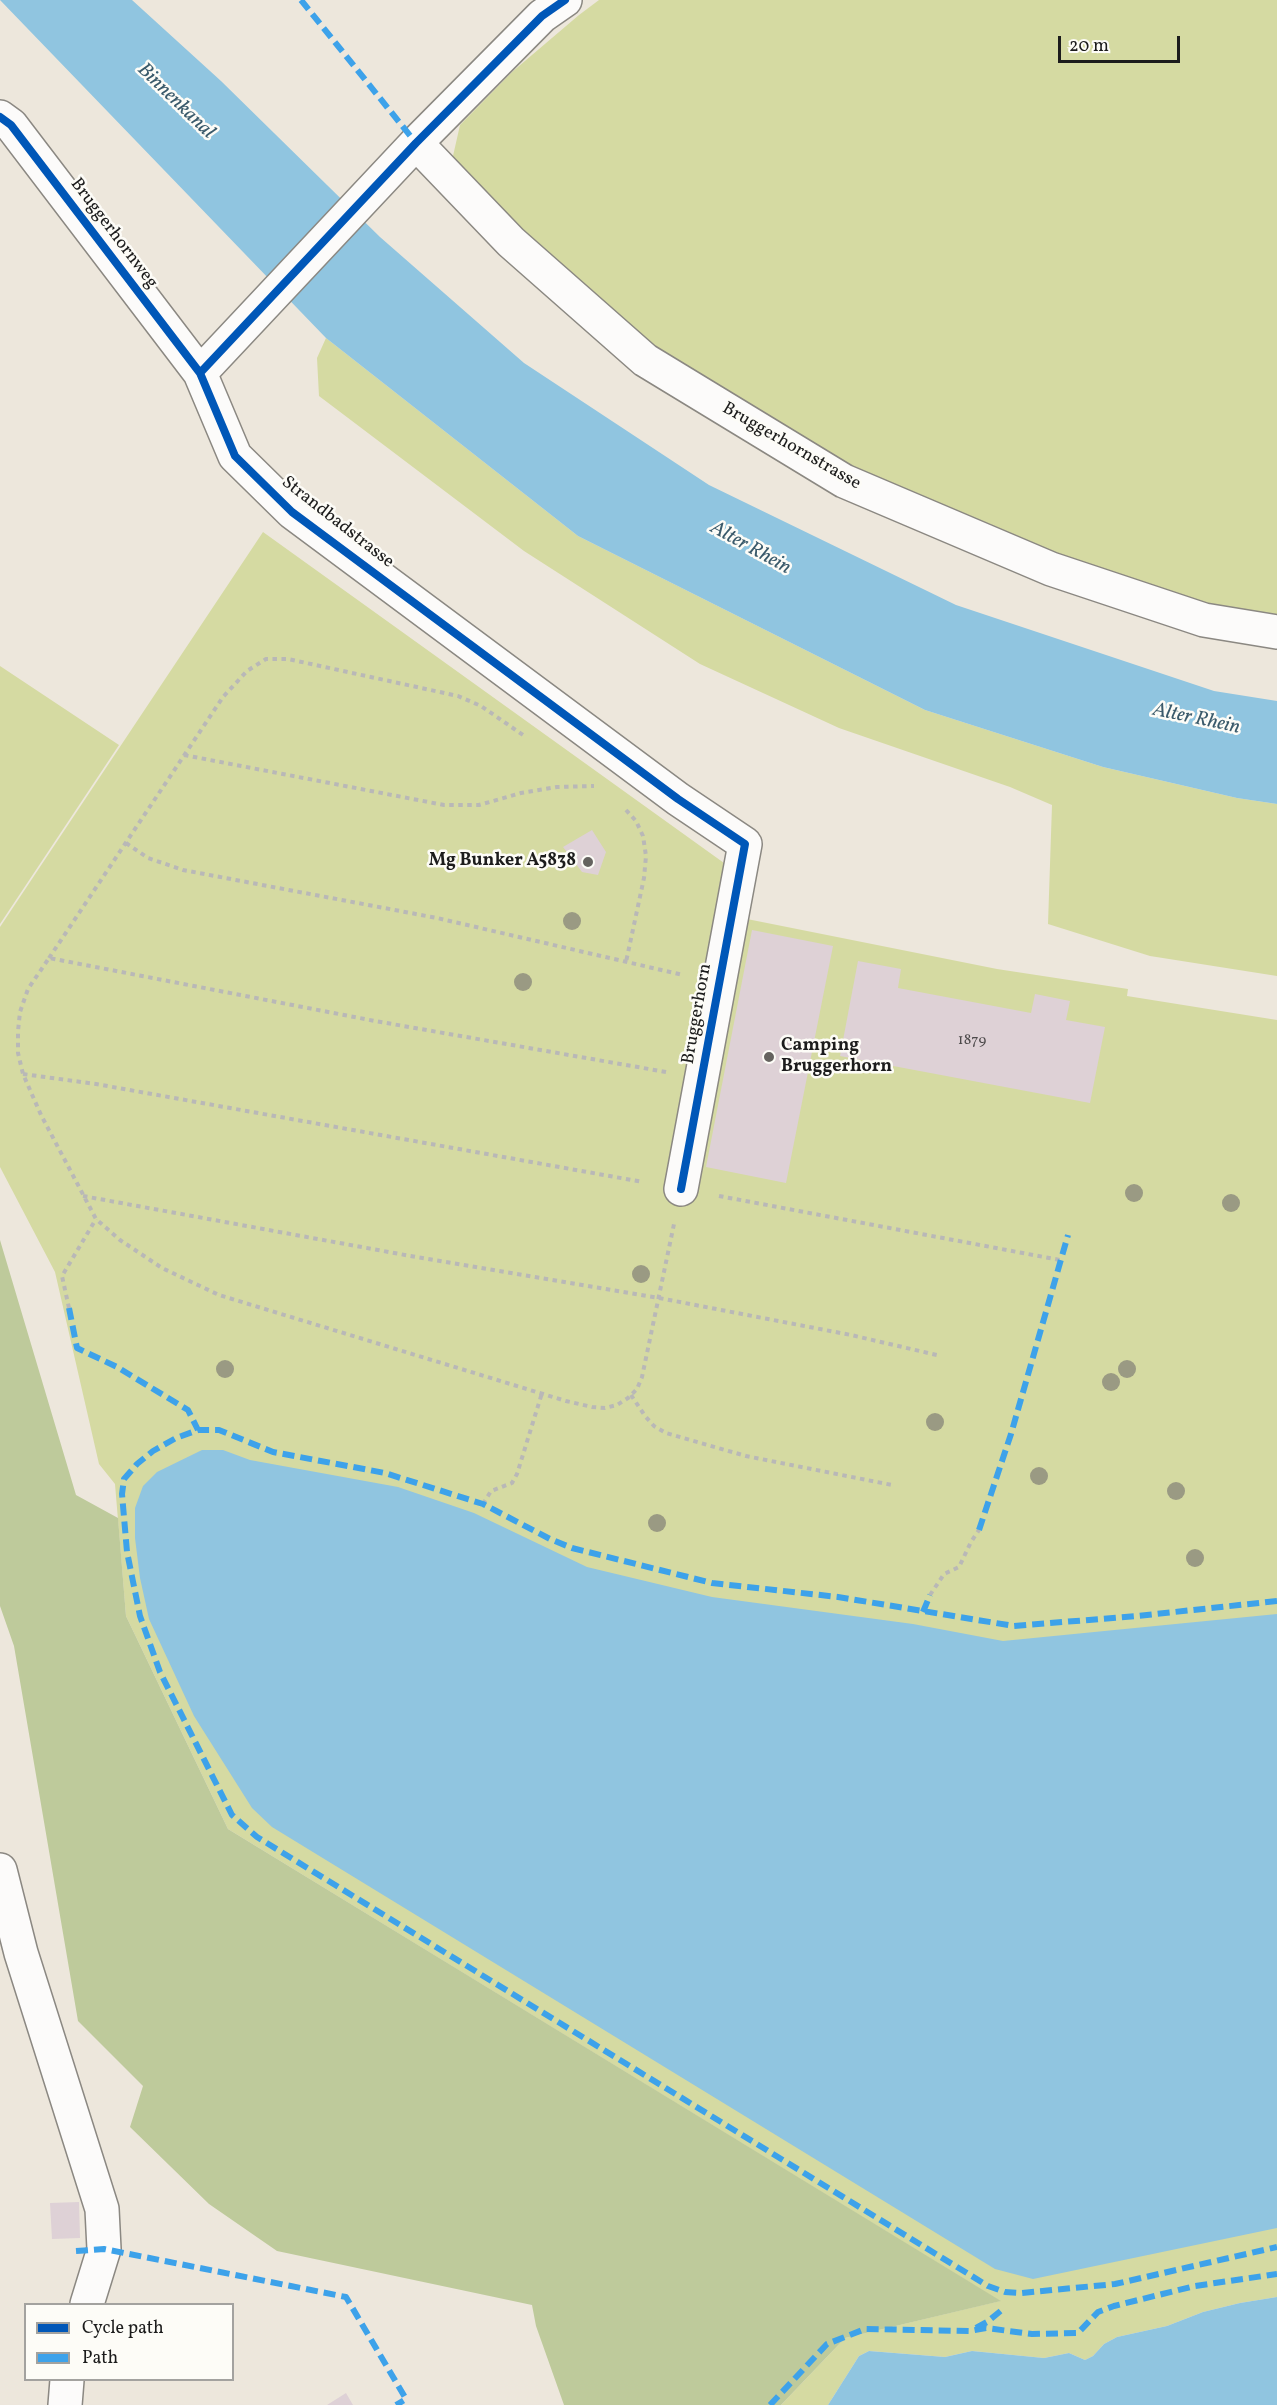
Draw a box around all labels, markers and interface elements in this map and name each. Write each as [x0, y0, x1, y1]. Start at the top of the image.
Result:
scale bar [1061, 24, 1182, 62]
text: 20 m [1069, 34, 1109, 59]
water label: Binnenkanal [131, 59, 219, 145]
street label: Bruggerhornweg [64, 174, 162, 294]
street label: Bruggerhornstrasse [718, 399, 864, 495]
street label: Strandbadstrasse [276, 472, 398, 574]
water label: Alter Rhein [705, 517, 795, 581]
water label: Alter Rhein [1150, 699, 1242, 741]
place label: Mg Bunker A5838 [429, 851, 576, 873]
marker: Mg Bunker A5838 [581, 855, 595, 869]
street label: Bruggerhorn [679, 962, 717, 1066]
house number: 1879 [958, 1032, 986, 1050]
place label: Camping Bruggerhorn [781, 1036, 892, 1078]
marker: Camping Bruggerhorn [762, 1050, 776, 1064]
legend [24, 2303, 234, 2381]
text: Cycle path [82, 2316, 164, 2341]
text: Path [82, 2346, 118, 2371]

